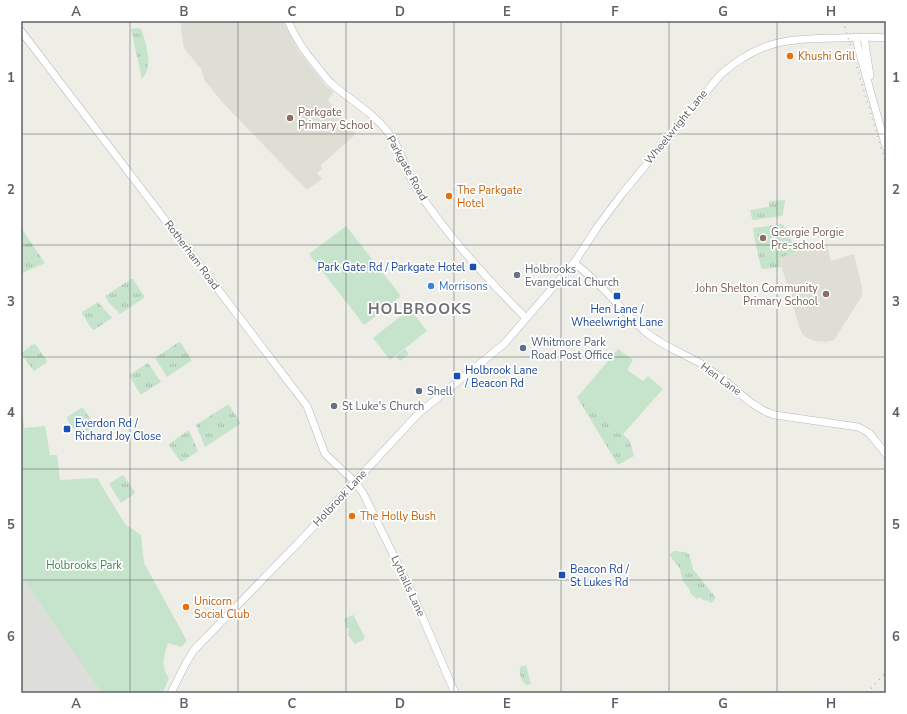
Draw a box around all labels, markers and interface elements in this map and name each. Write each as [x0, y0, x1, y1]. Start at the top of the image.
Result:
text: A [71, 3, 81, 21]
text: B [180, 3, 189, 21]
text: C [288, 3, 297, 21]
text: D [395, 3, 405, 21]
text: E [503, 3, 511, 21]
text: F [611, 3, 619, 21]
text: G [718, 3, 728, 21]
text: H [826, 3, 836, 21]
place label: Khushi Grill [798, 49, 856, 64]
marker: Khushi Grill [785, 51, 795, 61]
text: 1 [7, 69, 15, 87]
text: 1 [892, 69, 900, 87]
street label: Wheelwright Lane [641, 86, 711, 168]
place label: Parkgate Primary School [298, 105, 374, 133]
marker: Parkgate Primary School [285, 113, 295, 123]
street label: Parkgate Road [383, 133, 431, 203]
text: 2 [7, 181, 15, 199]
text: 2 [892, 181, 900, 199]
place label: The Parkgate Hotel [457, 183, 522, 211]
marker: The Parkgate Hotel [444, 191, 454, 201]
street label: Rotherham Road [161, 217, 223, 293]
place label: Georgie Porgie Pre-school [771, 225, 844, 253]
marker: Georgie Porgie Pre-school [758, 233, 768, 243]
place label: Park Gate Rd / Parkgate Hotel [318, 260, 466, 275]
marker: Park Gate Rd / Parkgate Hotel [468, 262, 478, 272]
place label: Holbrooks Evangelical Church [525, 262, 619, 290]
marker: Holbrooks Evangelical Church [512, 270, 522, 280]
place label: Morrisons [439, 279, 488, 294]
marker: Morrisons [426, 281, 436, 291]
place label: John Shelton Community Primary School [694, 281, 819, 309]
marker: John Shelton Community Primary School [821, 289, 831, 299]
marker: Hen Lane / Wheelwright Lane [612, 291, 622, 301]
text: 3 [7, 293, 15, 311]
text: 3 [892, 293, 900, 311]
district label: HOLBROOKS [368, 299, 472, 319]
place label: Hen Lane / Wheelwright Lane [571, 302, 663, 330]
place label: Whitmore Park Road Post Office [531, 335, 613, 363]
marker: Whitmore Park Road Post Office [518, 343, 528, 353]
street label: Hen Lane [697, 359, 745, 399]
place label: Holbrook Lane / Beacon Rd [464, 363, 538, 391]
marker: Holbrook Lane / Beacon Rd [452, 371, 462, 381]
place label: Shell [427, 384, 453, 399]
marker: Shell [414, 386, 424, 396]
place label: St Luke's Church [342, 399, 424, 414]
marker: St Luke's Church [329, 401, 339, 411]
text: 4 [7, 404, 15, 422]
text: 4 [892, 404, 900, 422]
place label: Everdon Rd / Richard Joy Close [75, 416, 161, 444]
marker: Everdon Rd / Richard Joy Close [62, 424, 72, 434]
street label: Holbrook Lane [310, 466, 370, 530]
place label: The Holly Bush [360, 509, 436, 524]
marker: The Holly Bush [347, 511, 357, 521]
text: 5 [7, 516, 15, 534]
text: 5 [892, 516, 900, 534]
street label: Lythalls Lane [387, 553, 429, 619]
park label: Holbrooks Park [46, 558, 122, 573]
place label: Beacon Rd / St Lukes Rd [570, 562, 630, 590]
marker: Beacon Rd / St Lukes Rd [557, 570, 567, 580]
place label: Unicorn Social Club [194, 594, 250, 622]
marker: Unicorn Social Club [181, 602, 191, 612]
text: 6 [7, 628, 15, 646]
text: 6 [892, 628, 900, 646]
text: A [71, 695, 81, 713]
text: B [180, 695, 189, 713]
text: C [288, 695, 297, 713]
text: D [395, 695, 405, 713]
text: E [503, 695, 511, 713]
text: F [611, 695, 619, 713]
text: G [718, 695, 728, 713]
text: H [826, 695, 836, 713]

